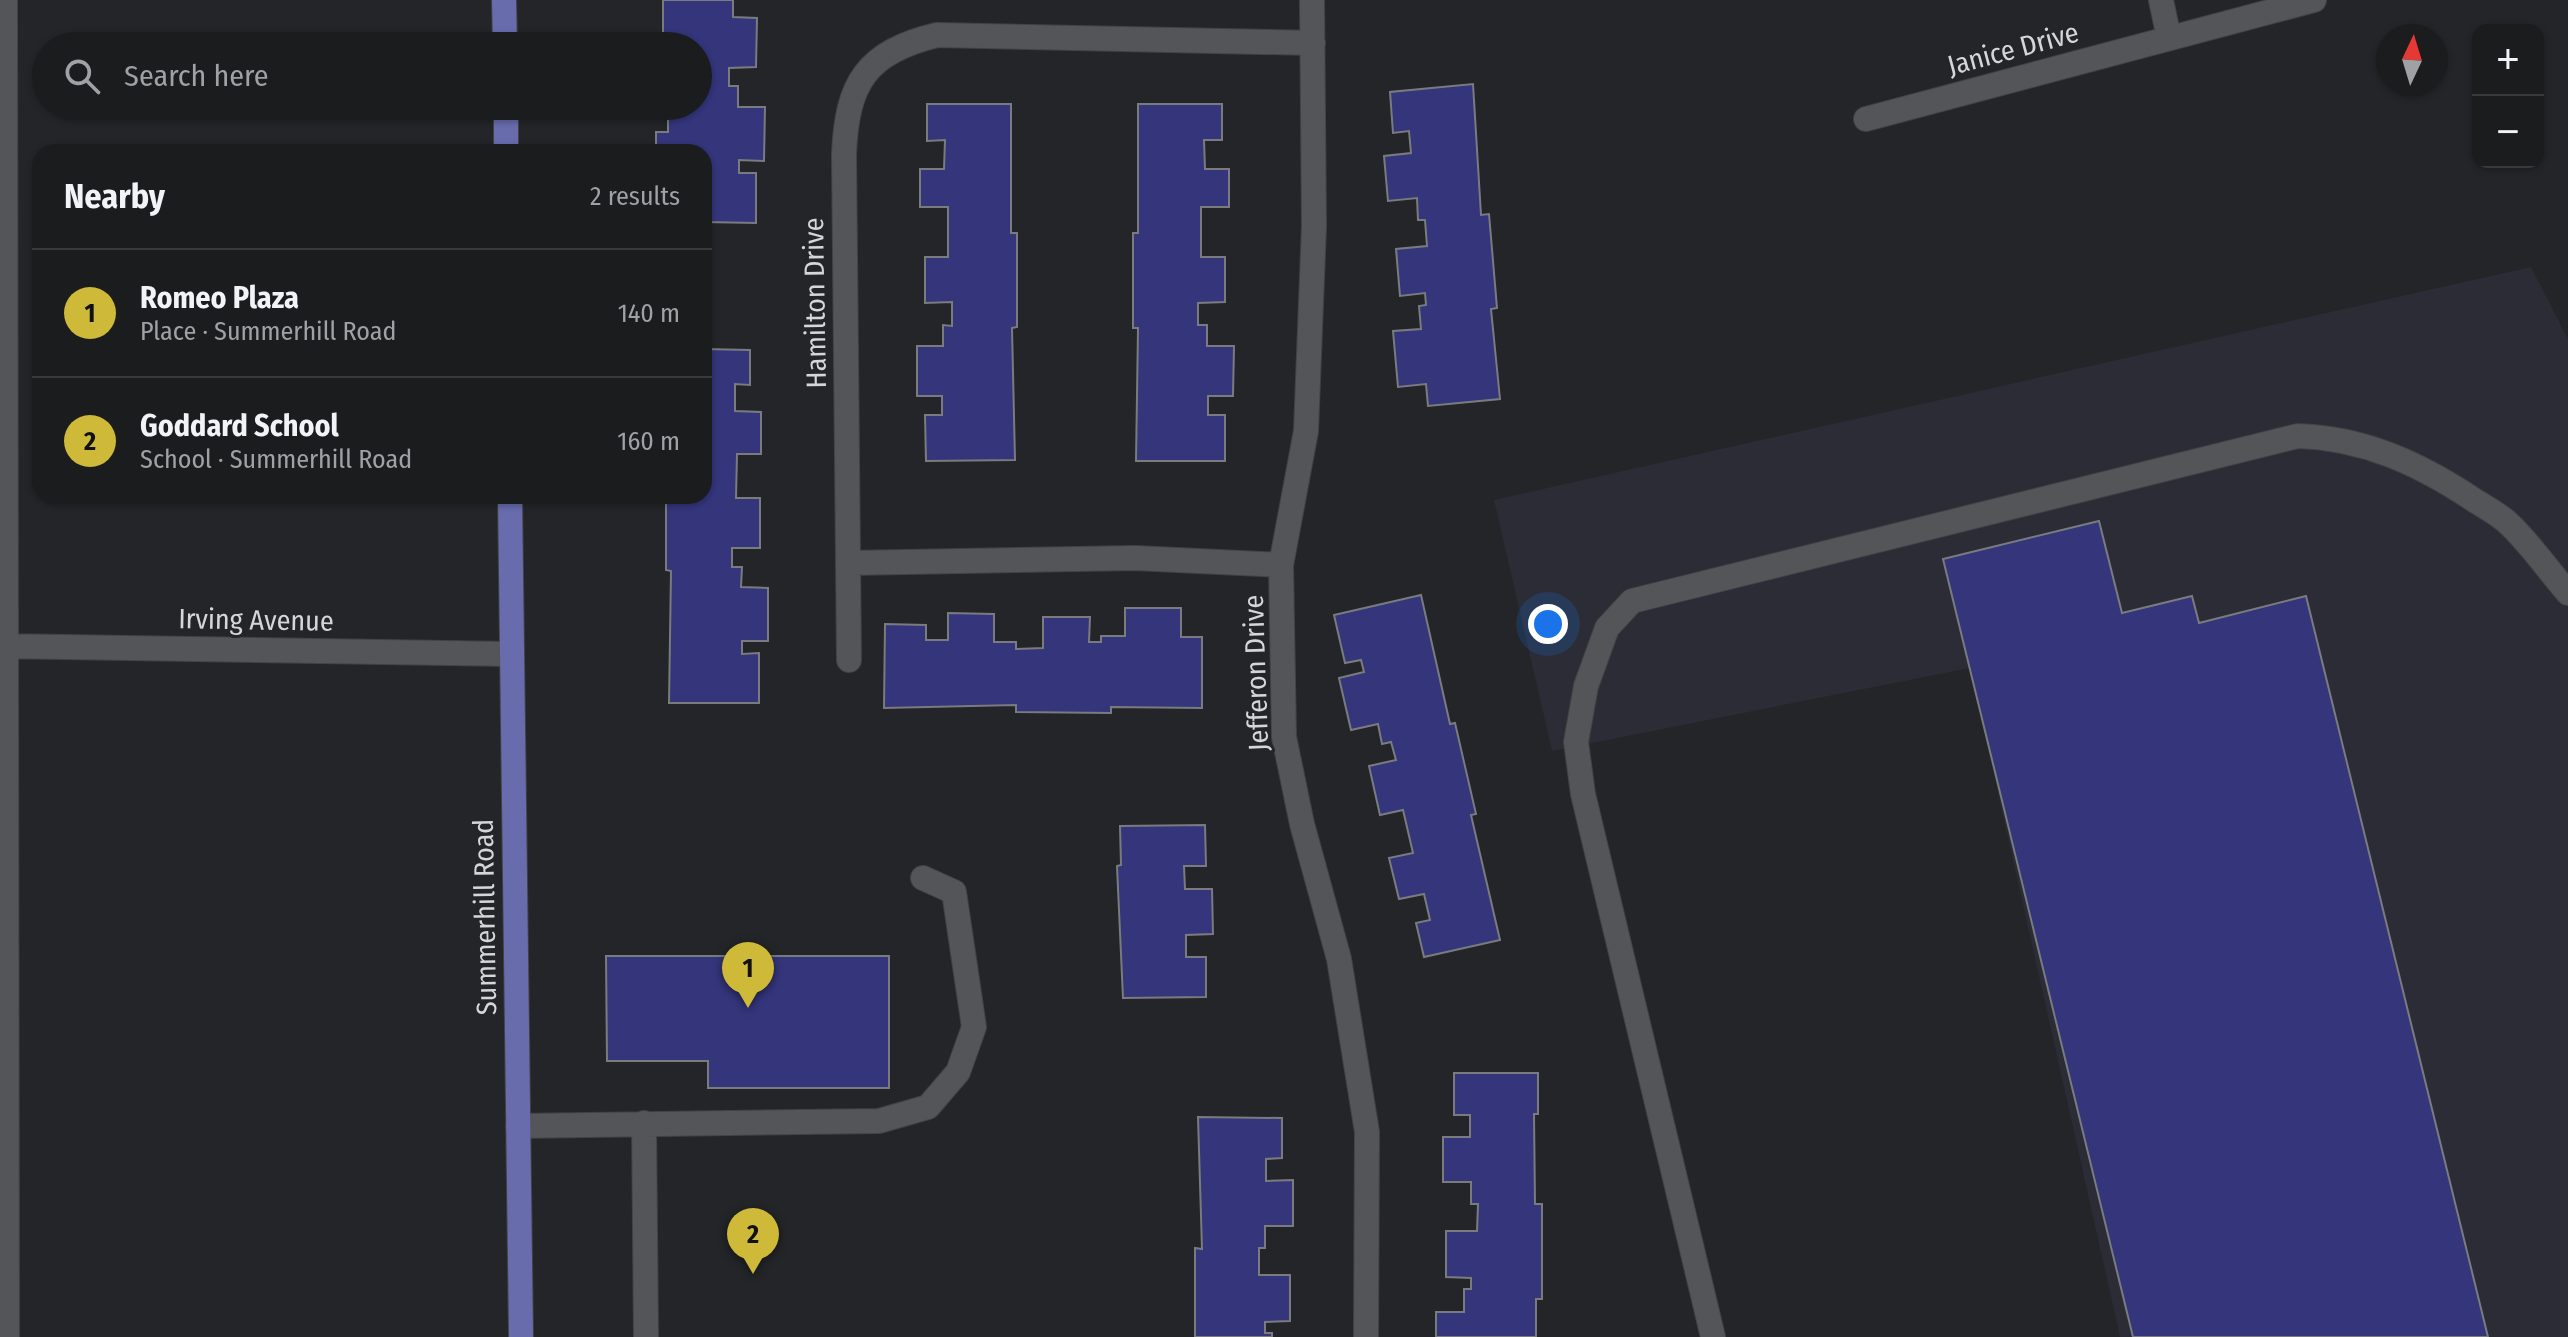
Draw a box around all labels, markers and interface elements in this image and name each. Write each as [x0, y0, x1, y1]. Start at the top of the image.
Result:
street label: Janice Drive [1944, 16, 2082, 82]
north arrow [2376, 24, 2448, 96]
map controls [2472, 24, 2544, 168]
button: + [2472, 24, 2544, 96]
search box [32, 32, 712, 120]
icon: search [60, 54, 104, 98]
text: Search here [124, 58, 269, 94]
button: − [2472, 96, 2544, 168]
text: Nearby [64, 176, 165, 217]
text: 2 results [590, 181, 680, 212]
street label: Hamilton Drive [797, 217, 833, 389]
text: Romeo Plaza [140, 280, 299, 316]
text: 1 [85, 298, 96, 329]
text: 140 m [618, 298, 680, 329]
text: Place · Summerhill Road [140, 316, 396, 347]
text: Goddard School [140, 408, 339, 444]
text: 2 [84, 426, 96, 457]
text: 160 m [617, 426, 680, 457]
text: School · Summerhill Road [140, 444, 412, 475]
street label: Jefferon Drive [1237, 594, 1275, 752]
street label: Irving Avenue [178, 602, 334, 638]
your location [1528, 604, 1568, 644]
street label: Summerhill Road [467, 819, 503, 1015]
pin: 1 [722, 942, 774, 1008]
pin: 2 [727, 1208, 779, 1274]

